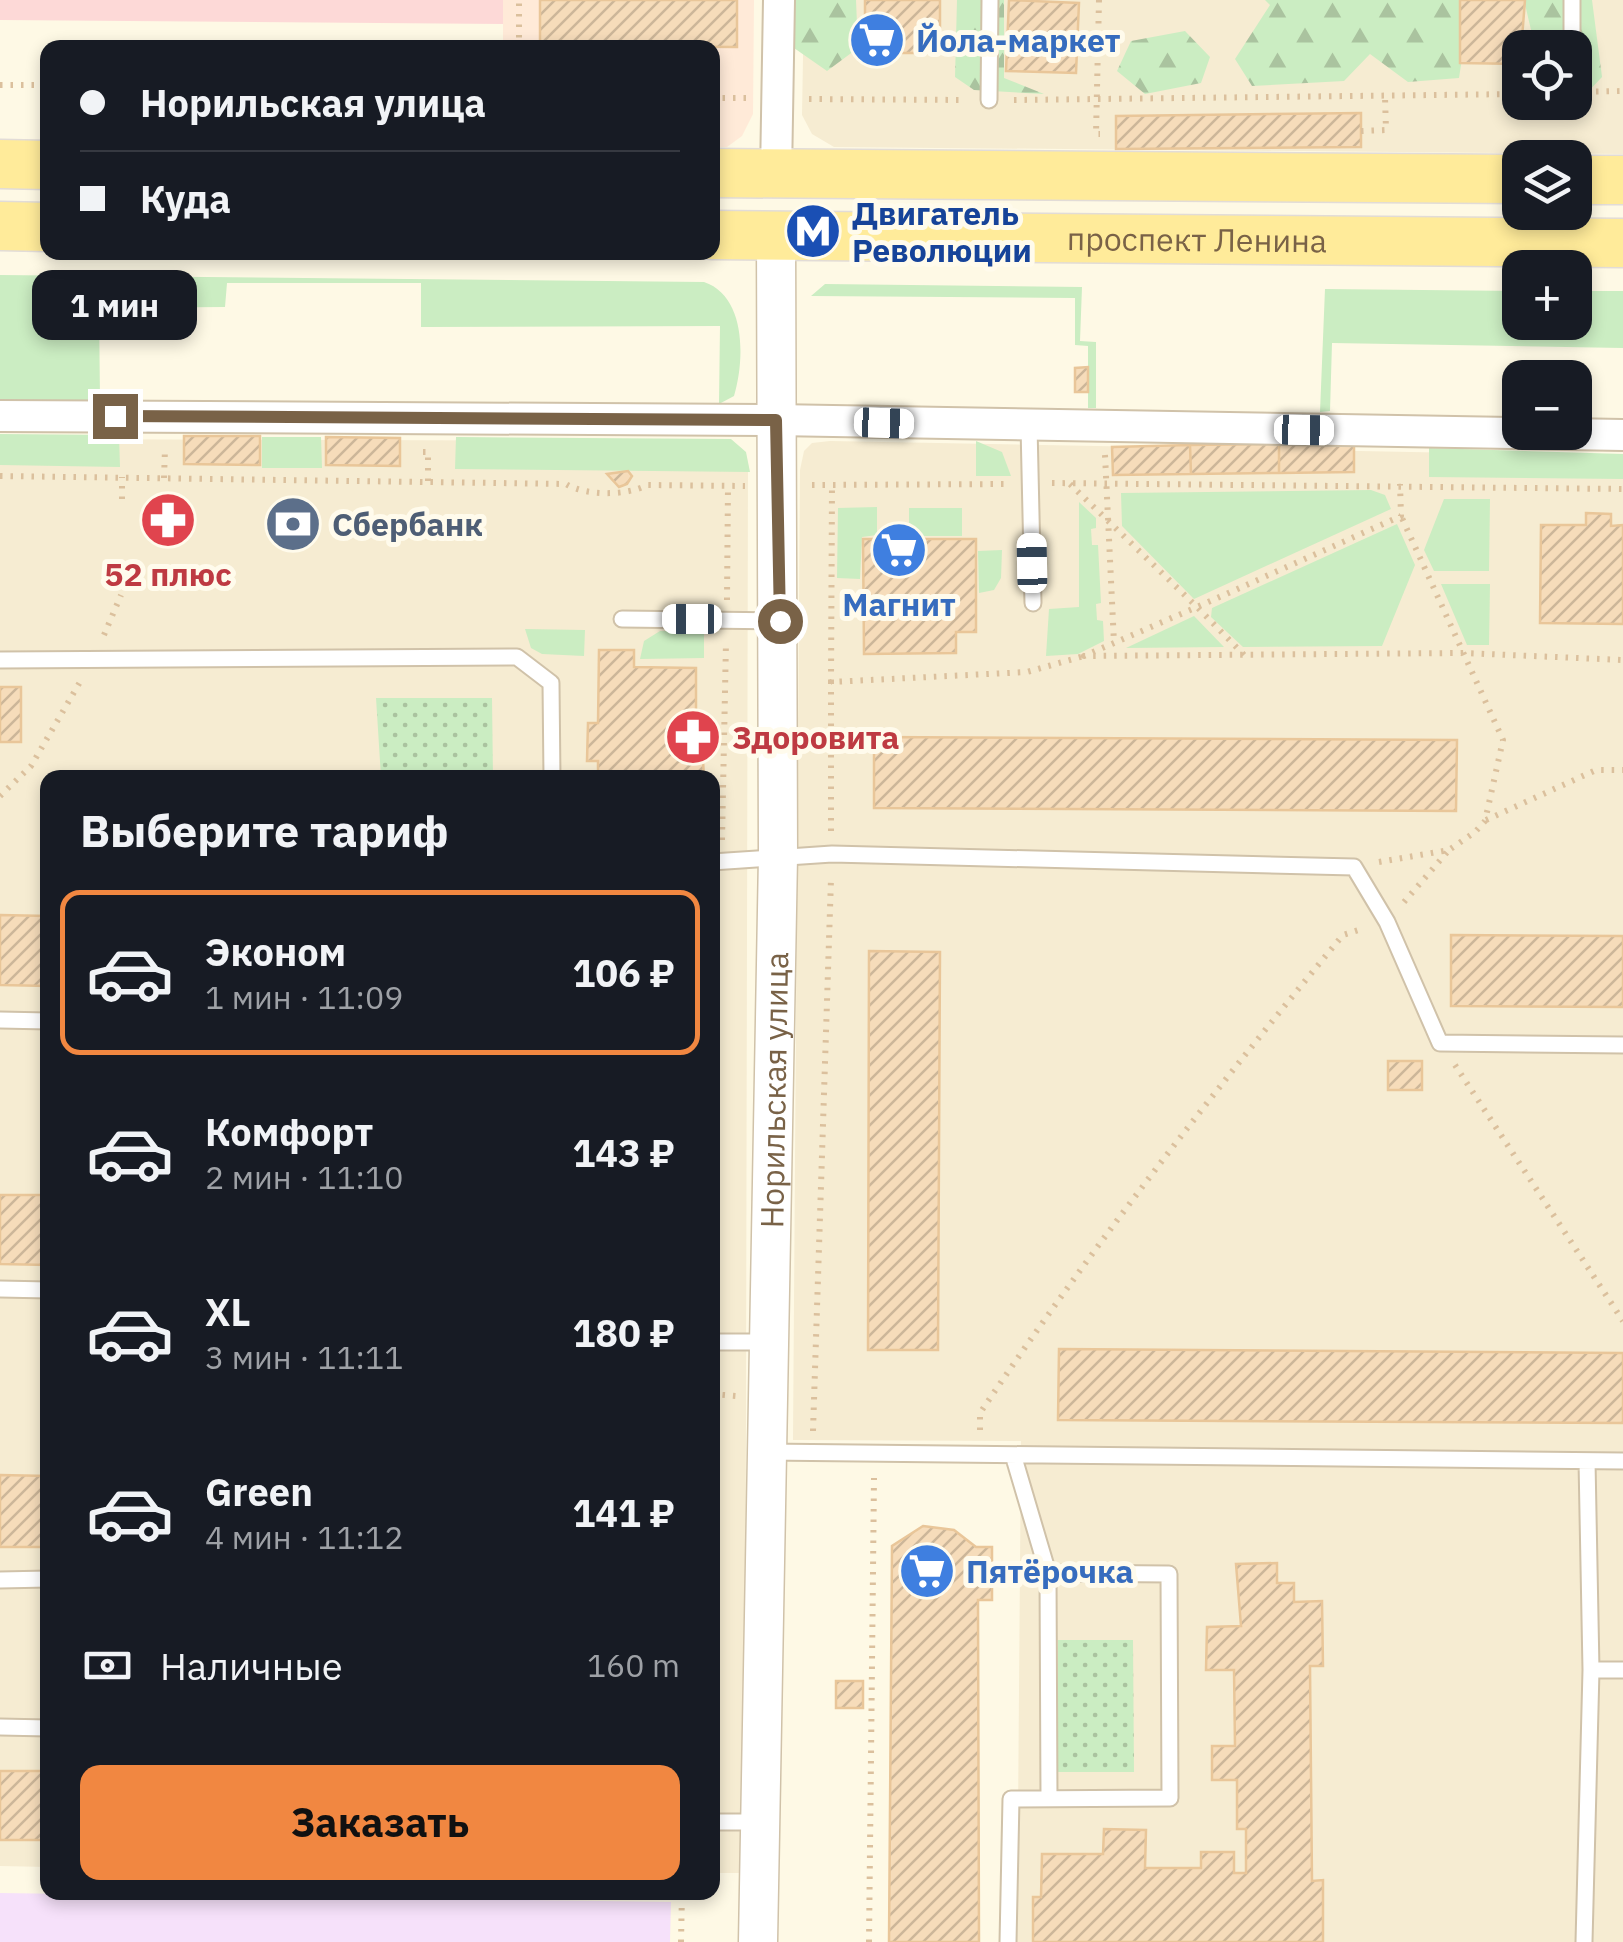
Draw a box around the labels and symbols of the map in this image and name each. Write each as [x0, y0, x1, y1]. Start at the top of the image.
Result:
supermarket icon: Йола-маркет [847, 10, 907, 70]
place label: Йола-маркет [916, 19, 1121, 61]
place label: Двигатель Революции [852, 192, 1032, 271]
metro station icon: Двигатель Революции [783, 201, 843, 261]
street label: проспект Ленина [1067, 217, 1327, 261]
callout: 1 мин [32, 271, 198, 341]
route end [93, 394, 138, 439]
car [853, 407, 915, 439]
car [1274, 414, 1334, 446]
pharmacy icon: 52 плюс [138, 490, 198, 550]
bank icon: Сбербанк [263, 494, 323, 554]
place label: Сбербанк [332, 503, 483, 545]
supermarket icon: Магнит [869, 520, 929, 580]
car [1016, 533, 1048, 593]
place label: 52 плюс [104, 553, 232, 595]
place label: Магнит [842, 583, 956, 625]
route start [758, 599, 803, 644]
car [662, 604, 722, 634]
pharmacy icon: Здоровита [663, 707, 723, 767]
place label: Здоровита [732, 716, 900, 758]
street label: Норильская улица [750, 952, 797, 1229]
supermarket icon: Пятёрочка [897, 1541, 957, 1601]
place label: Пятёрочка [966, 1550, 1134, 1592]

